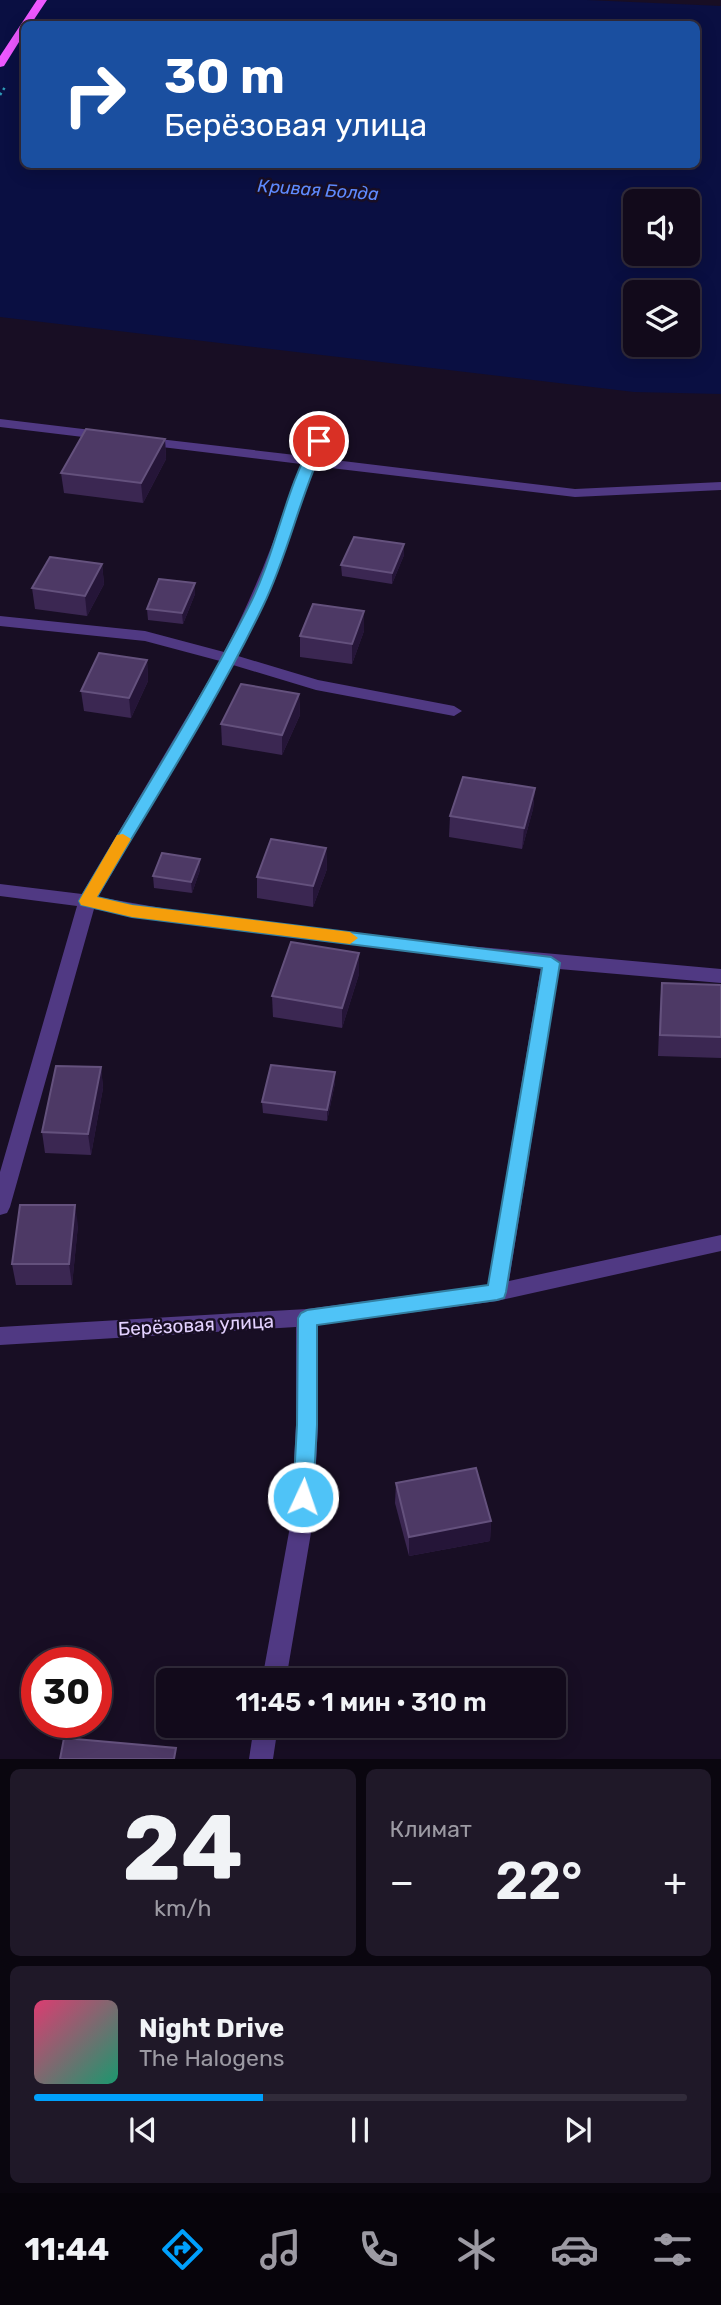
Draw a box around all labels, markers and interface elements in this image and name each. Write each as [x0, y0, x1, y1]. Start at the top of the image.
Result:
text: 30 m [164, 47, 285, 105]
icon: right [49, 49, 140, 140]
text: Берёзовая улица [164, 106, 427, 144]
water label: Кривая Болда [257, 175, 380, 205]
map controls [623, 189, 700, 357]
button: sound [623, 189, 700, 266]
button: layers [623, 280, 700, 357]
pin [289, 411, 349, 471]
icon: arrive [300, 422, 338, 460]
street label: Берёзовая улица [117, 1309, 275, 1341]
position arrow [266, 1460, 340, 1534]
speed limit sign: 30 [21, 1647, 112, 1738]
text: 11:45 · 1 мин · 310 m [235, 1687, 487, 1718]
text: 24 [122, 1794, 243, 1902]
text: Климат [390, 1815, 472, 1843]
text: 22° [495, 1850, 582, 1912]
text: − [390, 1859, 414, 1905]
text: + [663, 1859, 687, 1905]
text: km/h [154, 1894, 211, 1922]
text: Night Drive [139, 2013, 284, 2044]
text: The Halogens [139, 2044, 285, 2072]
icon: previous [124, 2111, 162, 2149]
icon: pause [341, 2111, 379, 2149]
icon: next [559, 2111, 597, 2149]
icon: directions [158, 2225, 207, 2274]
icon: music [256, 2225, 305, 2274]
icon: phone [354, 2225, 403, 2274]
icon: climate [452, 2225, 501, 2274]
icon: car [550, 2225, 599, 2274]
icon: filters [648, 2225, 697, 2274]
text: 11:44 [24, 2230, 109, 2268]

